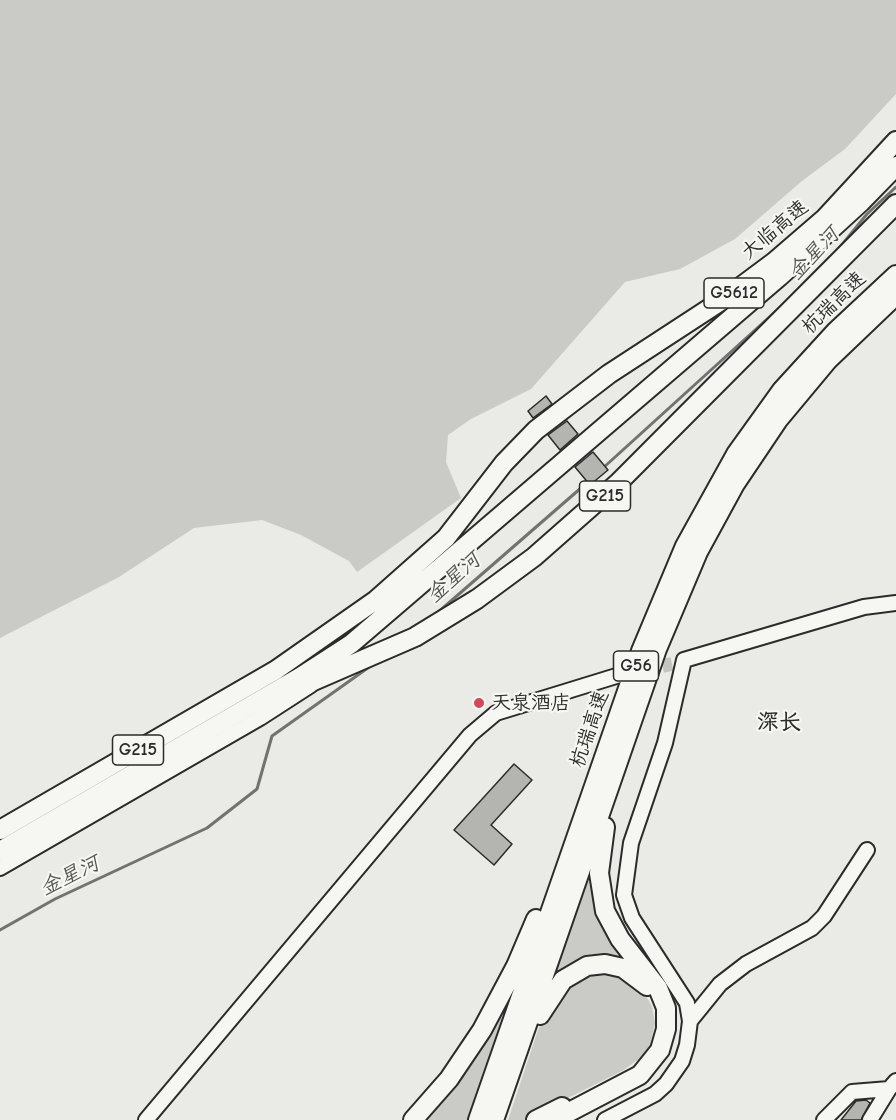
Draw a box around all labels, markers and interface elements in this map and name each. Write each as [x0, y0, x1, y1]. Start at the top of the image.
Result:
street label: 大临高速 [737, 195, 813, 265]
water label: 金星河 [783, 223, 845, 285]
street label: 杭瑞高速 [797, 267, 871, 339]
road number: G5612 [704, 278, 764, 308]
road number: G215 [580, 481, 630, 511]
water label: 金星河 [422, 548, 486, 608]
road number: G56 [614, 651, 658, 681]
street label: 杭瑞高速 [566, 687, 614, 771]
place label: 天泉酒店 [491, 691, 571, 715]
marker: 天泉酒店 [472, 696, 486, 710]
district label: 深长 [757, 710, 801, 736]
road number: G215 [112, 735, 164, 765]
water label: 金星河 [36, 851, 104, 901]

